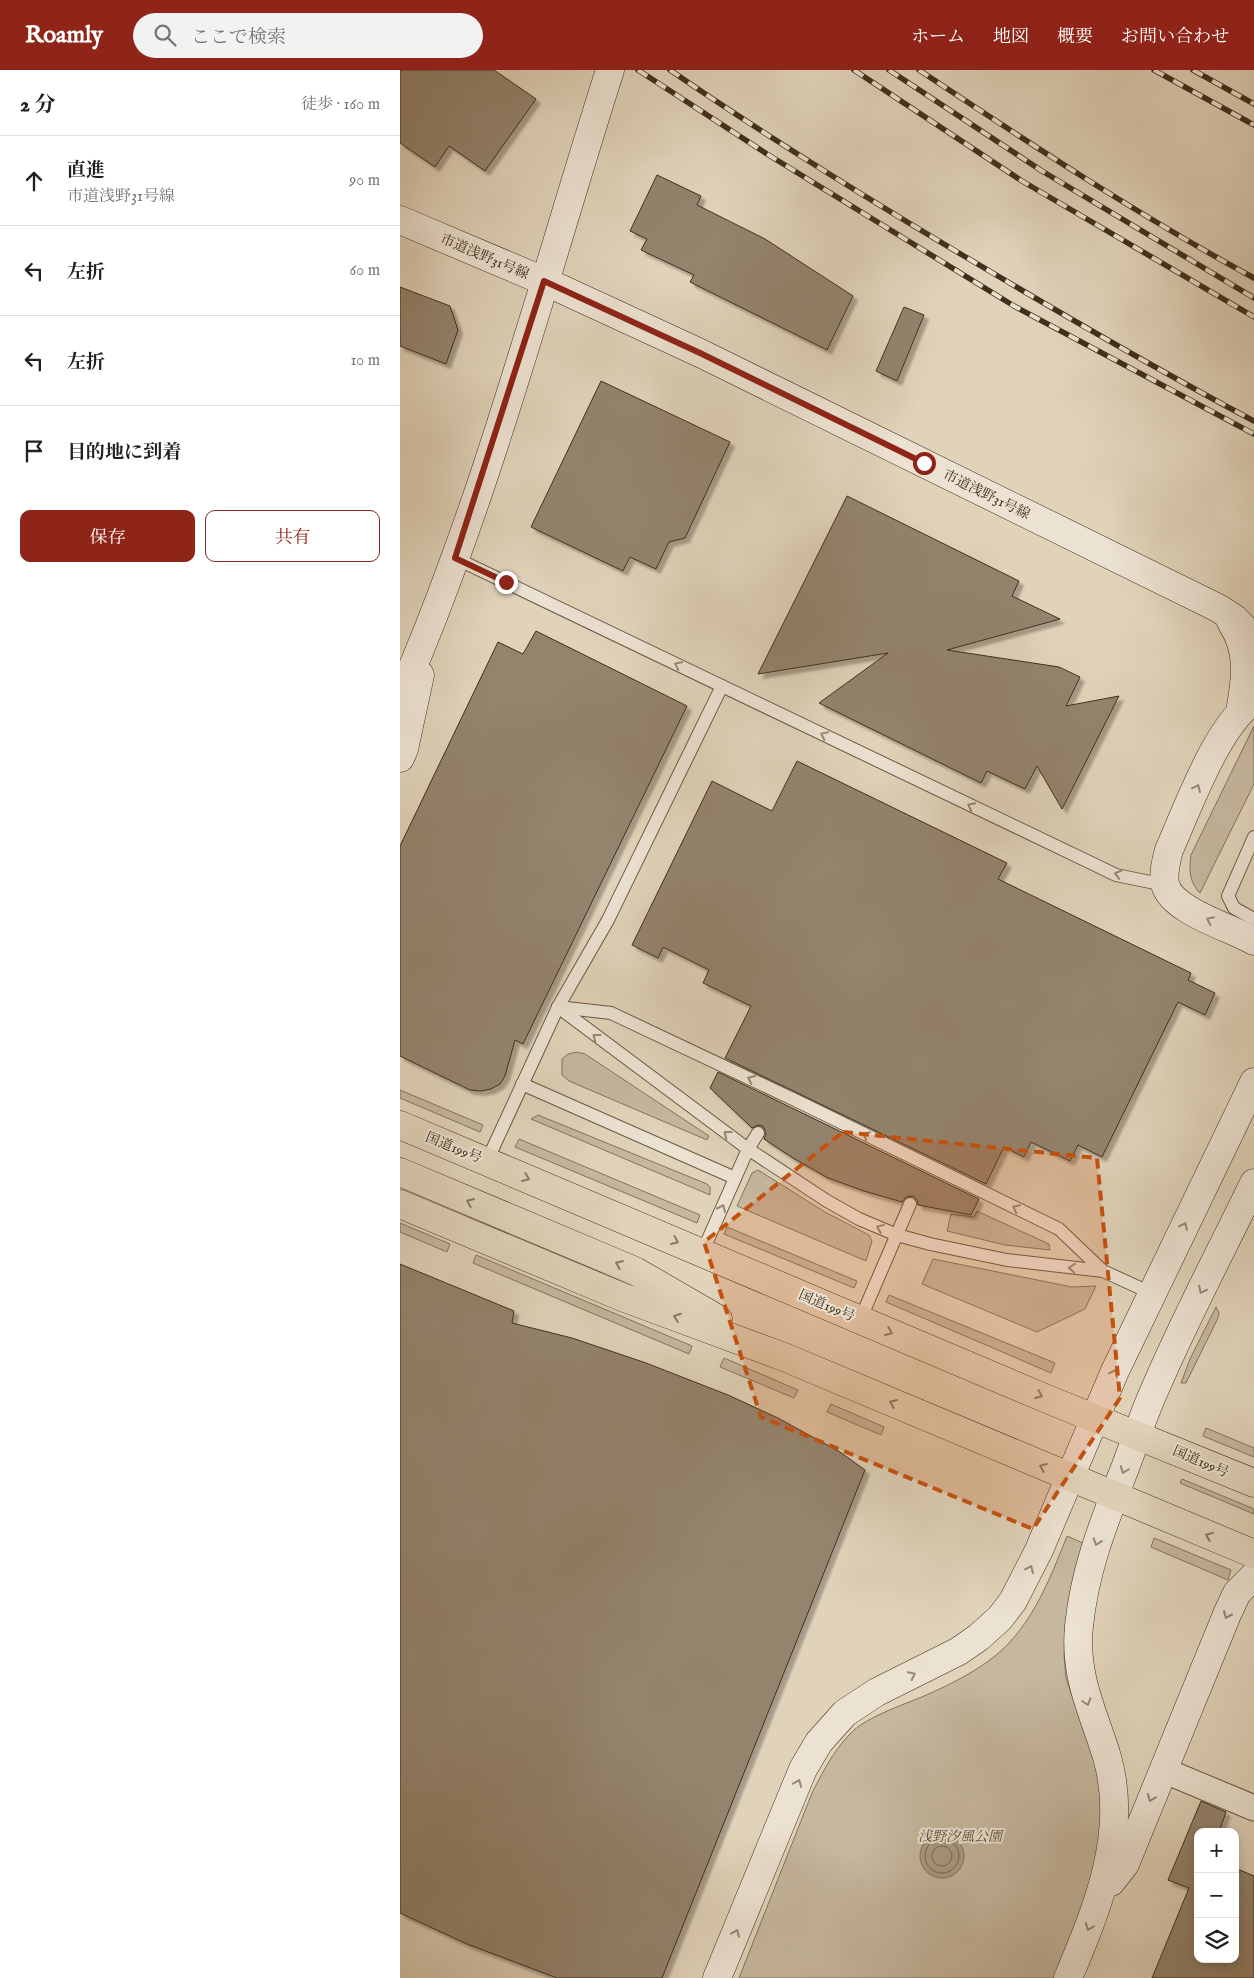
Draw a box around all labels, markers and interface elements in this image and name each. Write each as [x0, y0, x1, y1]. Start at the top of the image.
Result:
search box [133, 13, 483, 58]
text: Roamly [25, 20, 103, 51]
icon: search [151, 21, 179, 49]
text: ここで検索 [191, 26, 286, 50]
text: ホーム [911, 26, 965, 49]
text: 地図 [993, 26, 1029, 49]
text: 概要 [1057, 26, 1093, 49]
text: お問い合わせ [1121, 26, 1229, 49]
text: 2 分 [20, 92, 55, 119]
text: 徒歩 · 160 m [301, 95, 380, 115]
text: 直進 [67, 159, 105, 183]
icon: ahead [20, 167, 48, 195]
text: 90 m [349, 171, 380, 191]
text: 市道浅野31号線 [67, 187, 175, 207]
street label: 市道浅野31号線 [438, 230, 532, 284]
icon: left [20, 257, 48, 285]
text: 左折 [67, 261, 105, 285]
text: 60 m [350, 261, 380, 281]
icon: left [20, 347, 48, 375]
text: 左折 [67, 351, 105, 375]
text: 10 m [350, 351, 380, 371]
icon: arrive [20, 437, 48, 465]
text: 目的地に到着 [67, 441, 181, 465]
route start [913, 452, 936, 475]
street label: 市道浅野31号線 [940, 466, 1033, 524]
button: 保存 [20, 510, 195, 562]
button: 共有 [205, 510, 380, 562]
route end [495, 571, 518, 594]
one-way arrow [674, 661, 683, 671]
one-way arrow [820, 731, 829, 741]
one-way arrow [1191, 784, 1202, 793]
one-way arrow [967, 801, 976, 812]
one-way arrow [1114, 870, 1122, 880]
one-way arrow [1206, 916, 1215, 926]
one-way arrow [593, 1034, 602, 1042]
one-way arrow [747, 1075, 756, 1086]
street label: 国道199号 [423, 1128, 485, 1167]
one-way arrow [724, 1131, 733, 1139]
one-way arrow [862, 1131, 871, 1141]
one-way arrow [521, 1171, 530, 1182]
one-way arrow [466, 1197, 475, 1208]
one-way arrow [715, 1204, 726, 1213]
one-way arrow [1012, 1204, 1021, 1214]
one-way arrow [1178, 1222, 1188, 1231]
one-way arrow [876, 1223, 885, 1234]
one-way arrow [670, 1235, 679, 1246]
one-way arrow [616, 1260, 624, 1270]
one-way arrow [1068, 1263, 1076, 1274]
one-way arrow [1199, 1284, 1209, 1293]
street label: 国道199号 [796, 1286, 857, 1326]
one-way arrow [673, 1313, 682, 1323]
one-way arrow [885, 1326, 893, 1336]
one-way arrow [1108, 1369, 1118, 1378]
one-way arrow [1034, 1389, 1043, 1400]
one-way arrow [889, 1399, 898, 1410]
street label: 国道199号 [1170, 1442, 1231, 1482]
one-way arrow [1039, 1463, 1047, 1473]
one-way arrow [1120, 1466, 1130, 1474]
one-way arrow [1205, 1531, 1214, 1542]
one-way arrow [1093, 1537, 1103, 1546]
one-way arrow [1024, 1565, 1034, 1574]
one-way arrow [1222, 1610, 1233, 1619]
one-way arrow [907, 1671, 916, 1681]
one-way arrow [1081, 1697, 1091, 1705]
one-way arrow [792, 1779, 802, 1788]
one-way arrow [1147, 1793, 1158, 1802]
park label: 浅野汐風公園 [918, 1828, 1004, 1846]
map controls [1194, 1828, 1239, 1963]
button: + [1194, 1828, 1239, 1873]
button: − [1194, 1873, 1239, 1918]
button: layers [1194, 1918, 1239, 1963]
one-way arrow [1085, 1922, 1095, 1930]
one-way arrow [730, 1929, 741, 1938]

